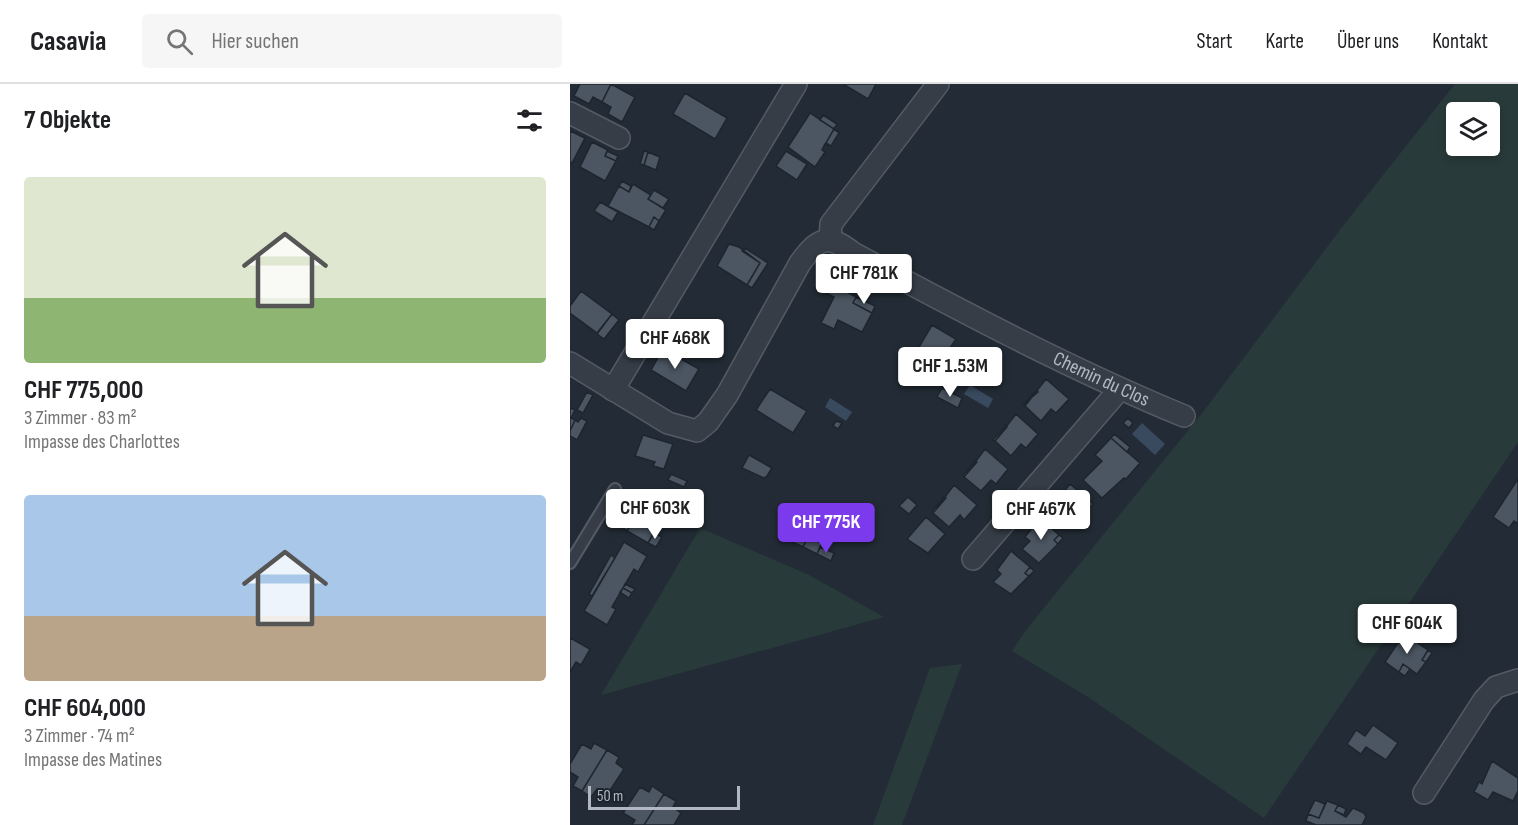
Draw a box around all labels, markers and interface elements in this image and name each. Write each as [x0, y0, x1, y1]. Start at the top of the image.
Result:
search box [142, 14, 562, 68]
text: Casavia [30, 25, 106, 58]
icon: search [163, 25, 196, 58]
text: Hier suchen [211, 28, 299, 55]
text: Start [1196, 29, 1233, 54]
text: Karte [1266, 29, 1304, 54]
text: Über uns [1337, 29, 1399, 54]
text: Kontakt [1432, 29, 1488, 54]
map controls [1446, 102, 1500, 156]
button: layers [1446, 102, 1500, 156]
icon: filters [513, 104, 546, 137]
text: 7 Objekte [24, 105, 111, 136]
icon: home [231, 216, 339, 324]
pin: CHF 781K [802, 254, 926, 305]
text: CHF 781K [830, 261, 898, 285]
pin: CHF 468K [613, 319, 737, 370]
text: CHF 468K [640, 326, 710, 350]
pin: CHF 1.53M [881, 347, 1019, 398]
street label: Chemin du Clos [1049, 347, 1153, 412]
text: CHF 1.53M [912, 354, 988, 378]
text: CHF 775,000 [24, 375, 143, 406]
text: 3 Zimmer · 83 m² [24, 406, 137, 430]
text: Impasse des Charlottes [24, 430, 180, 454]
pin: CHF 603K [593, 489, 717, 540]
pin: CHF 467K [979, 490, 1103, 541]
text: CHF 603K [620, 496, 690, 520]
text: CHF 467K [1006, 497, 1076, 521]
pin: CHF 775K [764, 503, 888, 554]
text: CHF 775K [792, 510, 860, 534]
icon: home [231, 534, 339, 642]
pin: CHF 604K [1345, 604, 1469, 655]
text: CHF 604K [1372, 611, 1442, 635]
text: CHF 604,000 [24, 693, 146, 724]
text: 3 Zimmer · 74 m² [24, 724, 135, 748]
text: Impasse des Matines [24, 748, 162, 772]
scale bar [588, 783, 740, 810]
text: 50 m [597, 787, 623, 806]

